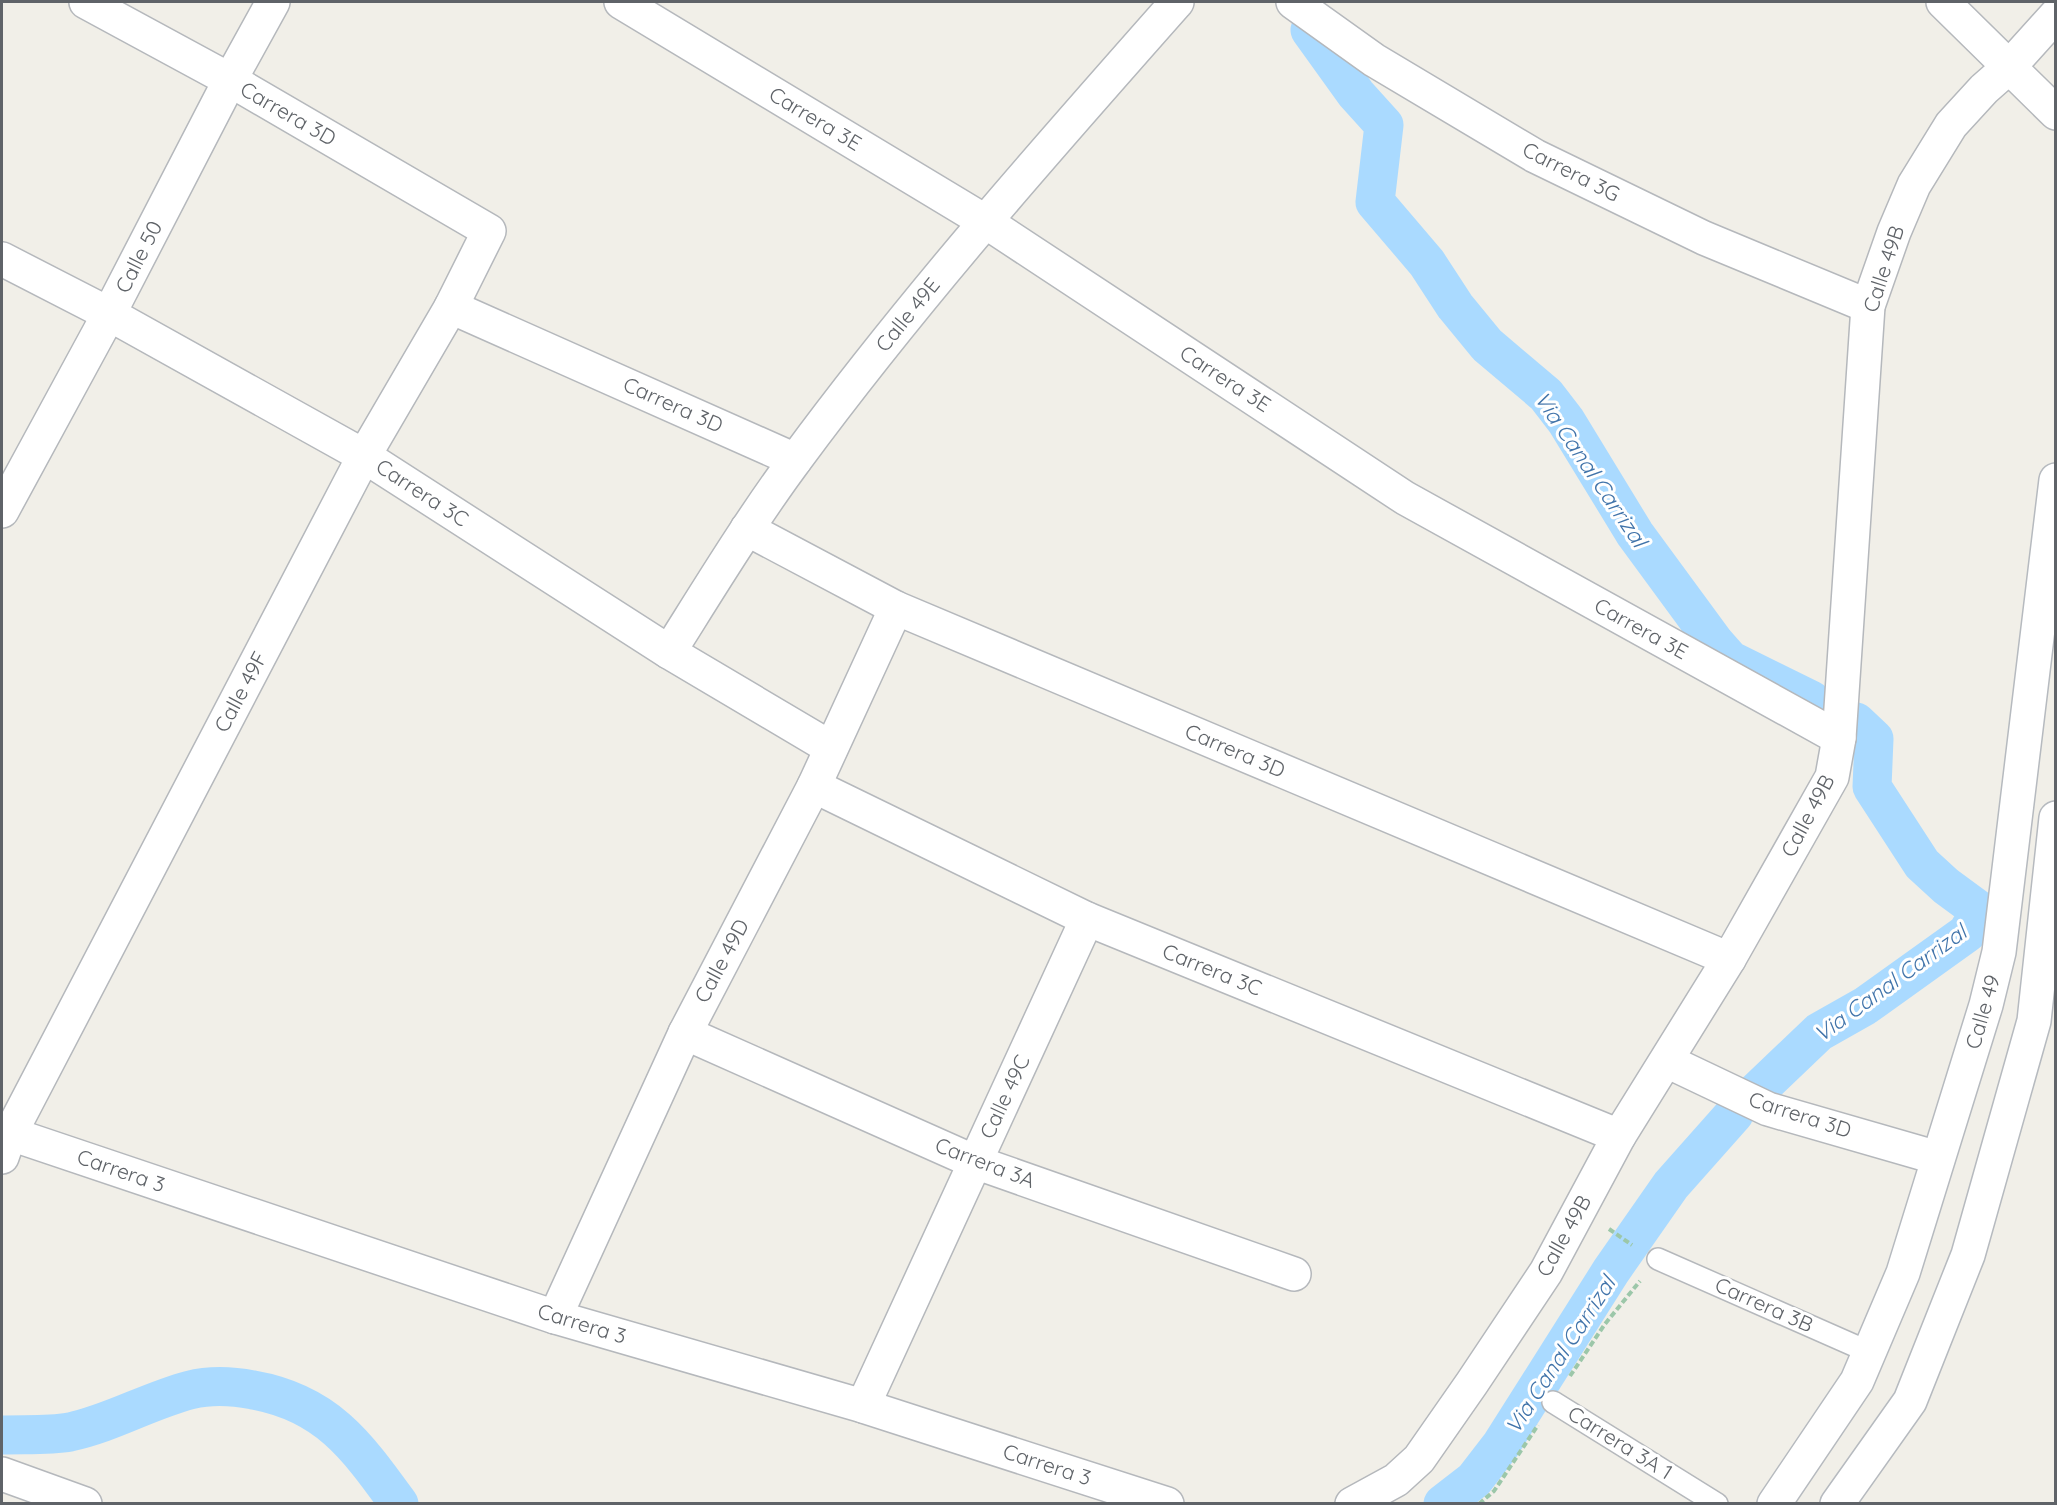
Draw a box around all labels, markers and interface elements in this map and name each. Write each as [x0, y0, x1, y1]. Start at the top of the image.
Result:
street label: Carrera 3D [236, 75, 341, 151]
street label: Carrera 3E [765, 80, 866, 156]
street label: Carrera 3G [1518, 135, 1625, 207]
street label: Calle 50 [109, 216, 167, 297]
street label: Calle 49B [1857, 222, 1909, 315]
street label: Calle 49E [869, 272, 945, 357]
street label: Carrera 3E [1175, 339, 1276, 417]
street label: Carrera 3D [620, 371, 727, 438]
water label: Via Canal Carrizal [1529, 386, 1655, 555]
street label: Carrera 3C [371, 453, 474, 532]
street label: Carrera 3E [1590, 592, 1693, 665]
street label: Calle 49F [208, 647, 272, 736]
street label: Carrera 3D [1181, 717, 1289, 783]
street label: Calle 49B [1775, 770, 1840, 861]
street label: Calle 49D [688, 914, 754, 1007]
water label: Via Canal Carrizal [1808, 917, 1974, 1048]
street label: Carrera 3C [1159, 937, 1266, 1001]
street label: Calle 49 [1959, 972, 2005, 1052]
street label: Calle 49C [973, 1050, 1035, 1143]
street label: Carrera 3D [1746, 1085, 1855, 1143]
street label: Carrera 3A [932, 1131, 1039, 1193]
street label: Carrera 3 [74, 1143, 169, 1197]
street label: Calle 49B [1530, 1190, 1596, 1281]
water label: Via Canal Carrizal [1499, 1269, 1623, 1439]
street label: Carrera 3B [1711, 1271, 1818, 1337]
street label: Carrera 3 [535, 1297, 630, 1349]
street label: Carrera 3A 1 [1563, 1400, 1678, 1485]
street label: Carrera 3 [1000, 1438, 1095, 1491]

